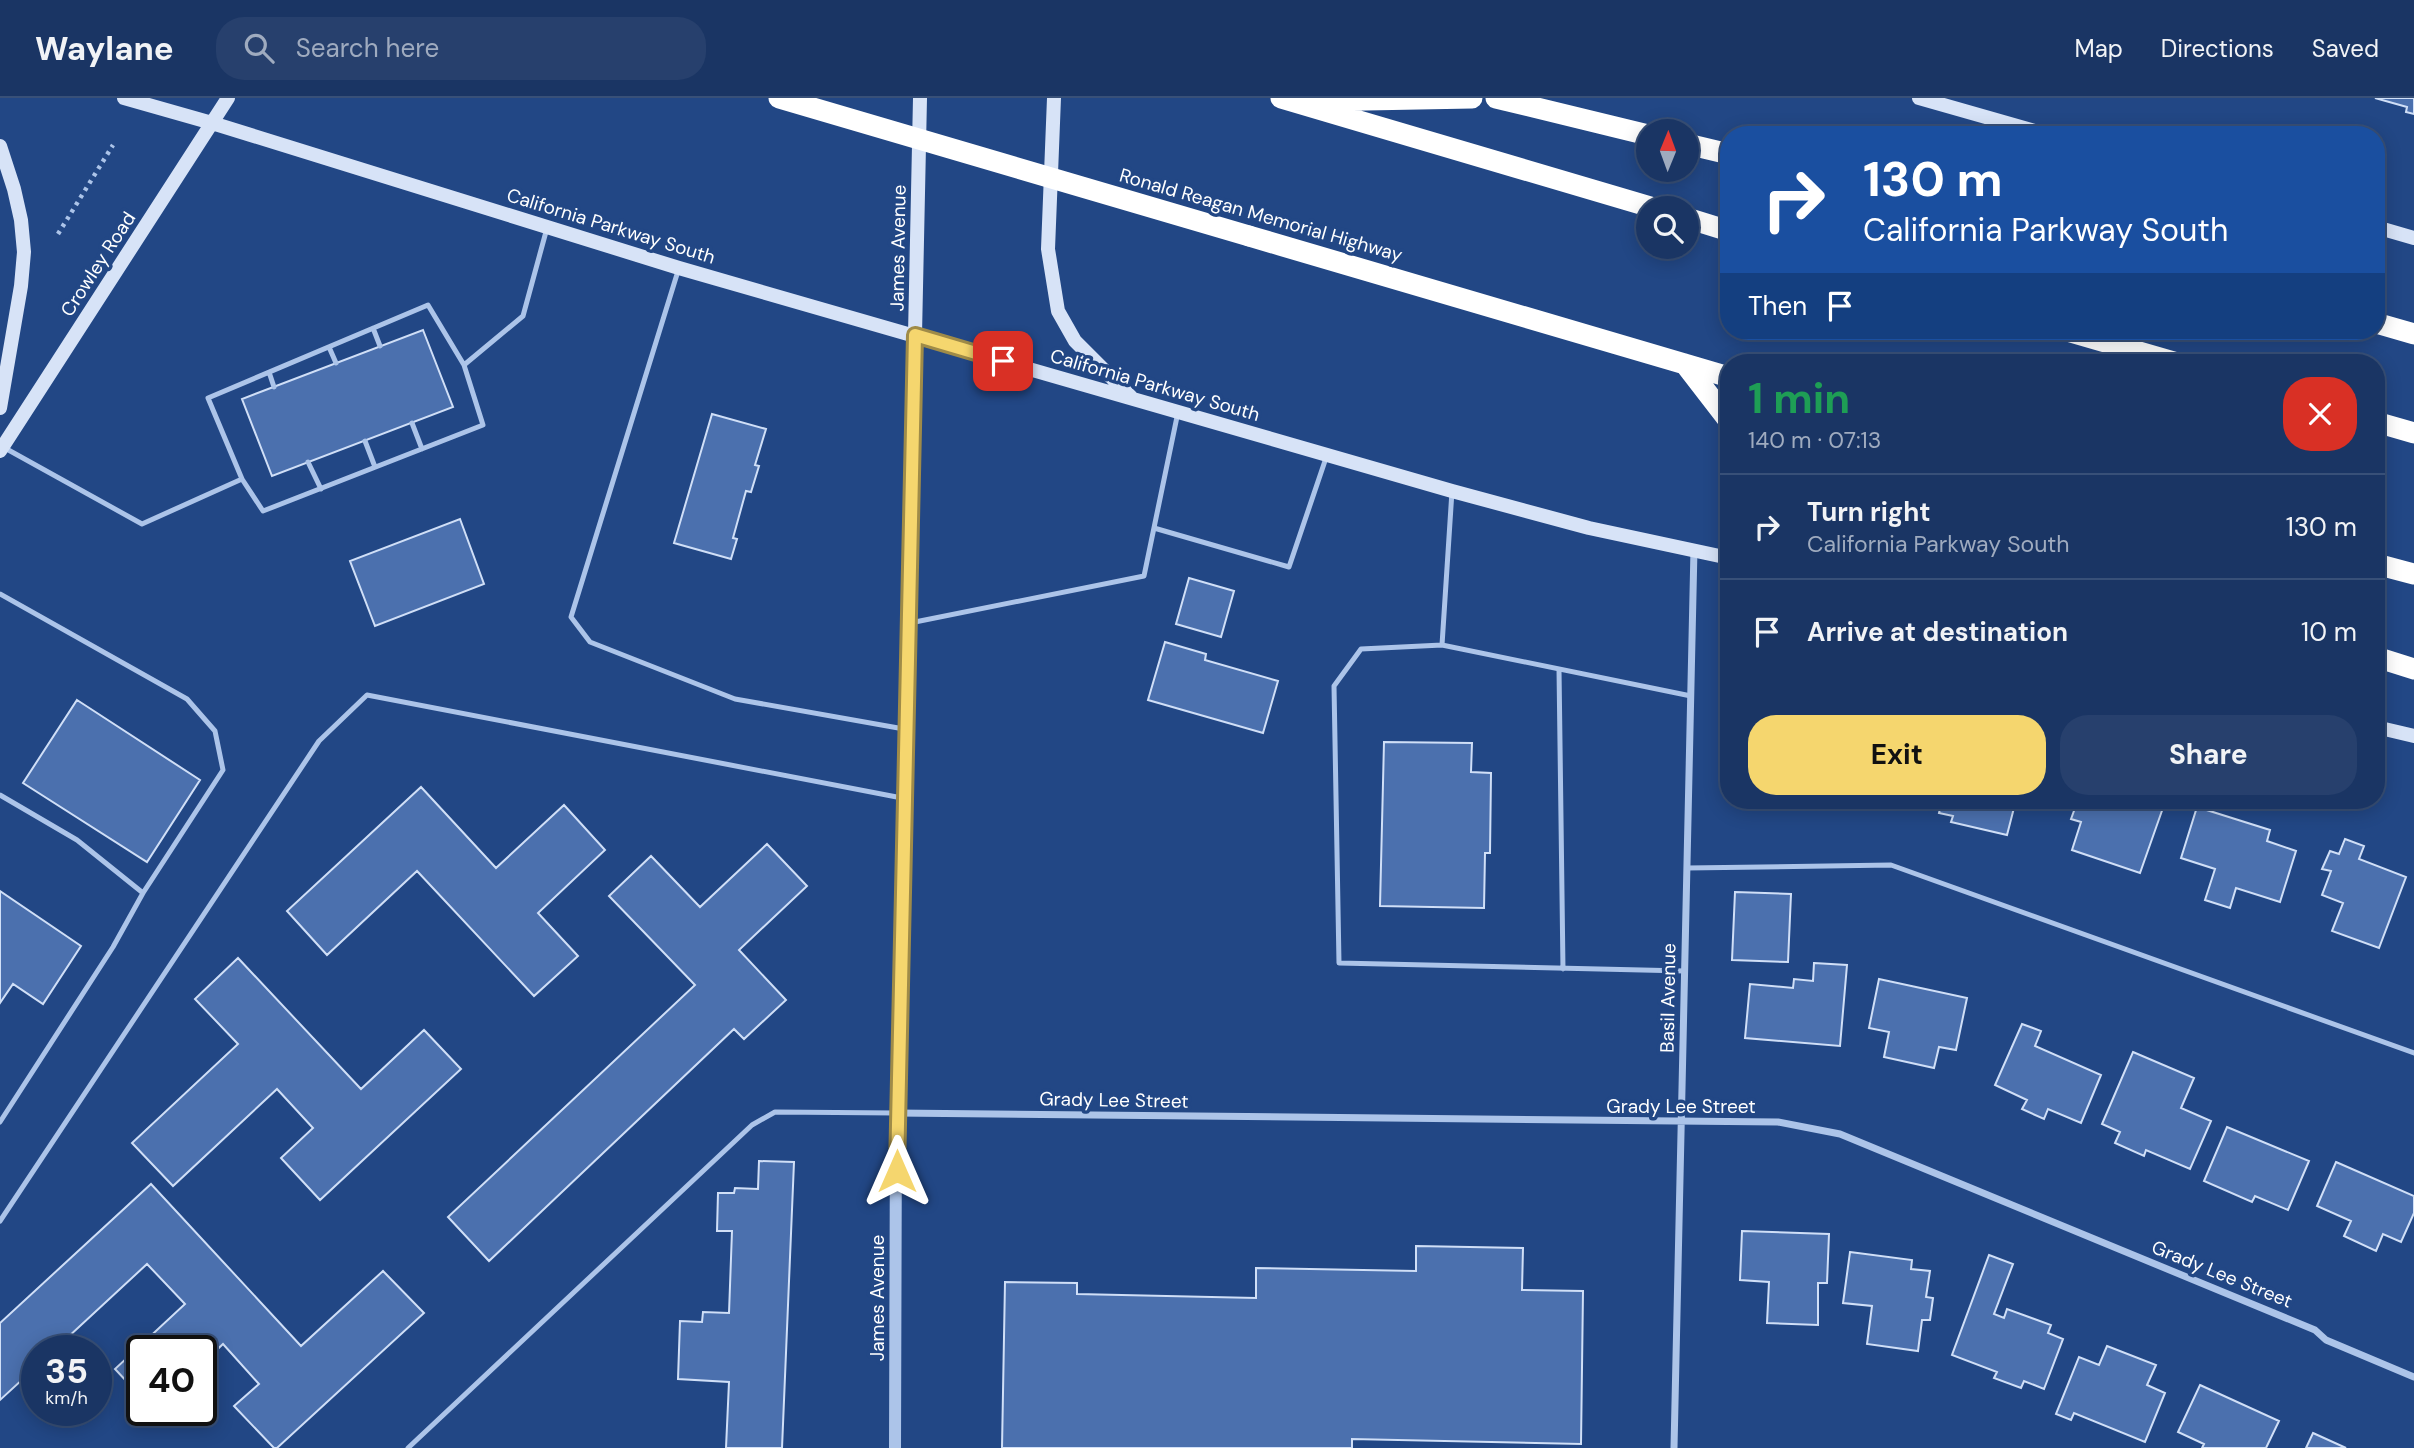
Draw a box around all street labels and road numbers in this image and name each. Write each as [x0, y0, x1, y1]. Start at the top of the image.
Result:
street label: Ronald Reagan Memorial Highway [1117, 163, 1406, 268]
street label: California Parkway South [504, 182, 718, 270]
street label: James Avenue [884, 184, 912, 312]
street label: Crowley Road [55, 207, 141, 321]
street label: California Parkway South [1047, 343, 1263, 427]
street label: Basil Avenue [1655, 943, 1681, 1053]
street label: Grady Lee Street [1039, 1086, 1189, 1114]
street label: Grady Lee Street [1606, 1094, 1756, 1119]
street label: Grady Lee Street [2148, 1234, 2296, 1314]
street label: James Avenue [865, 1235, 890, 1361]

